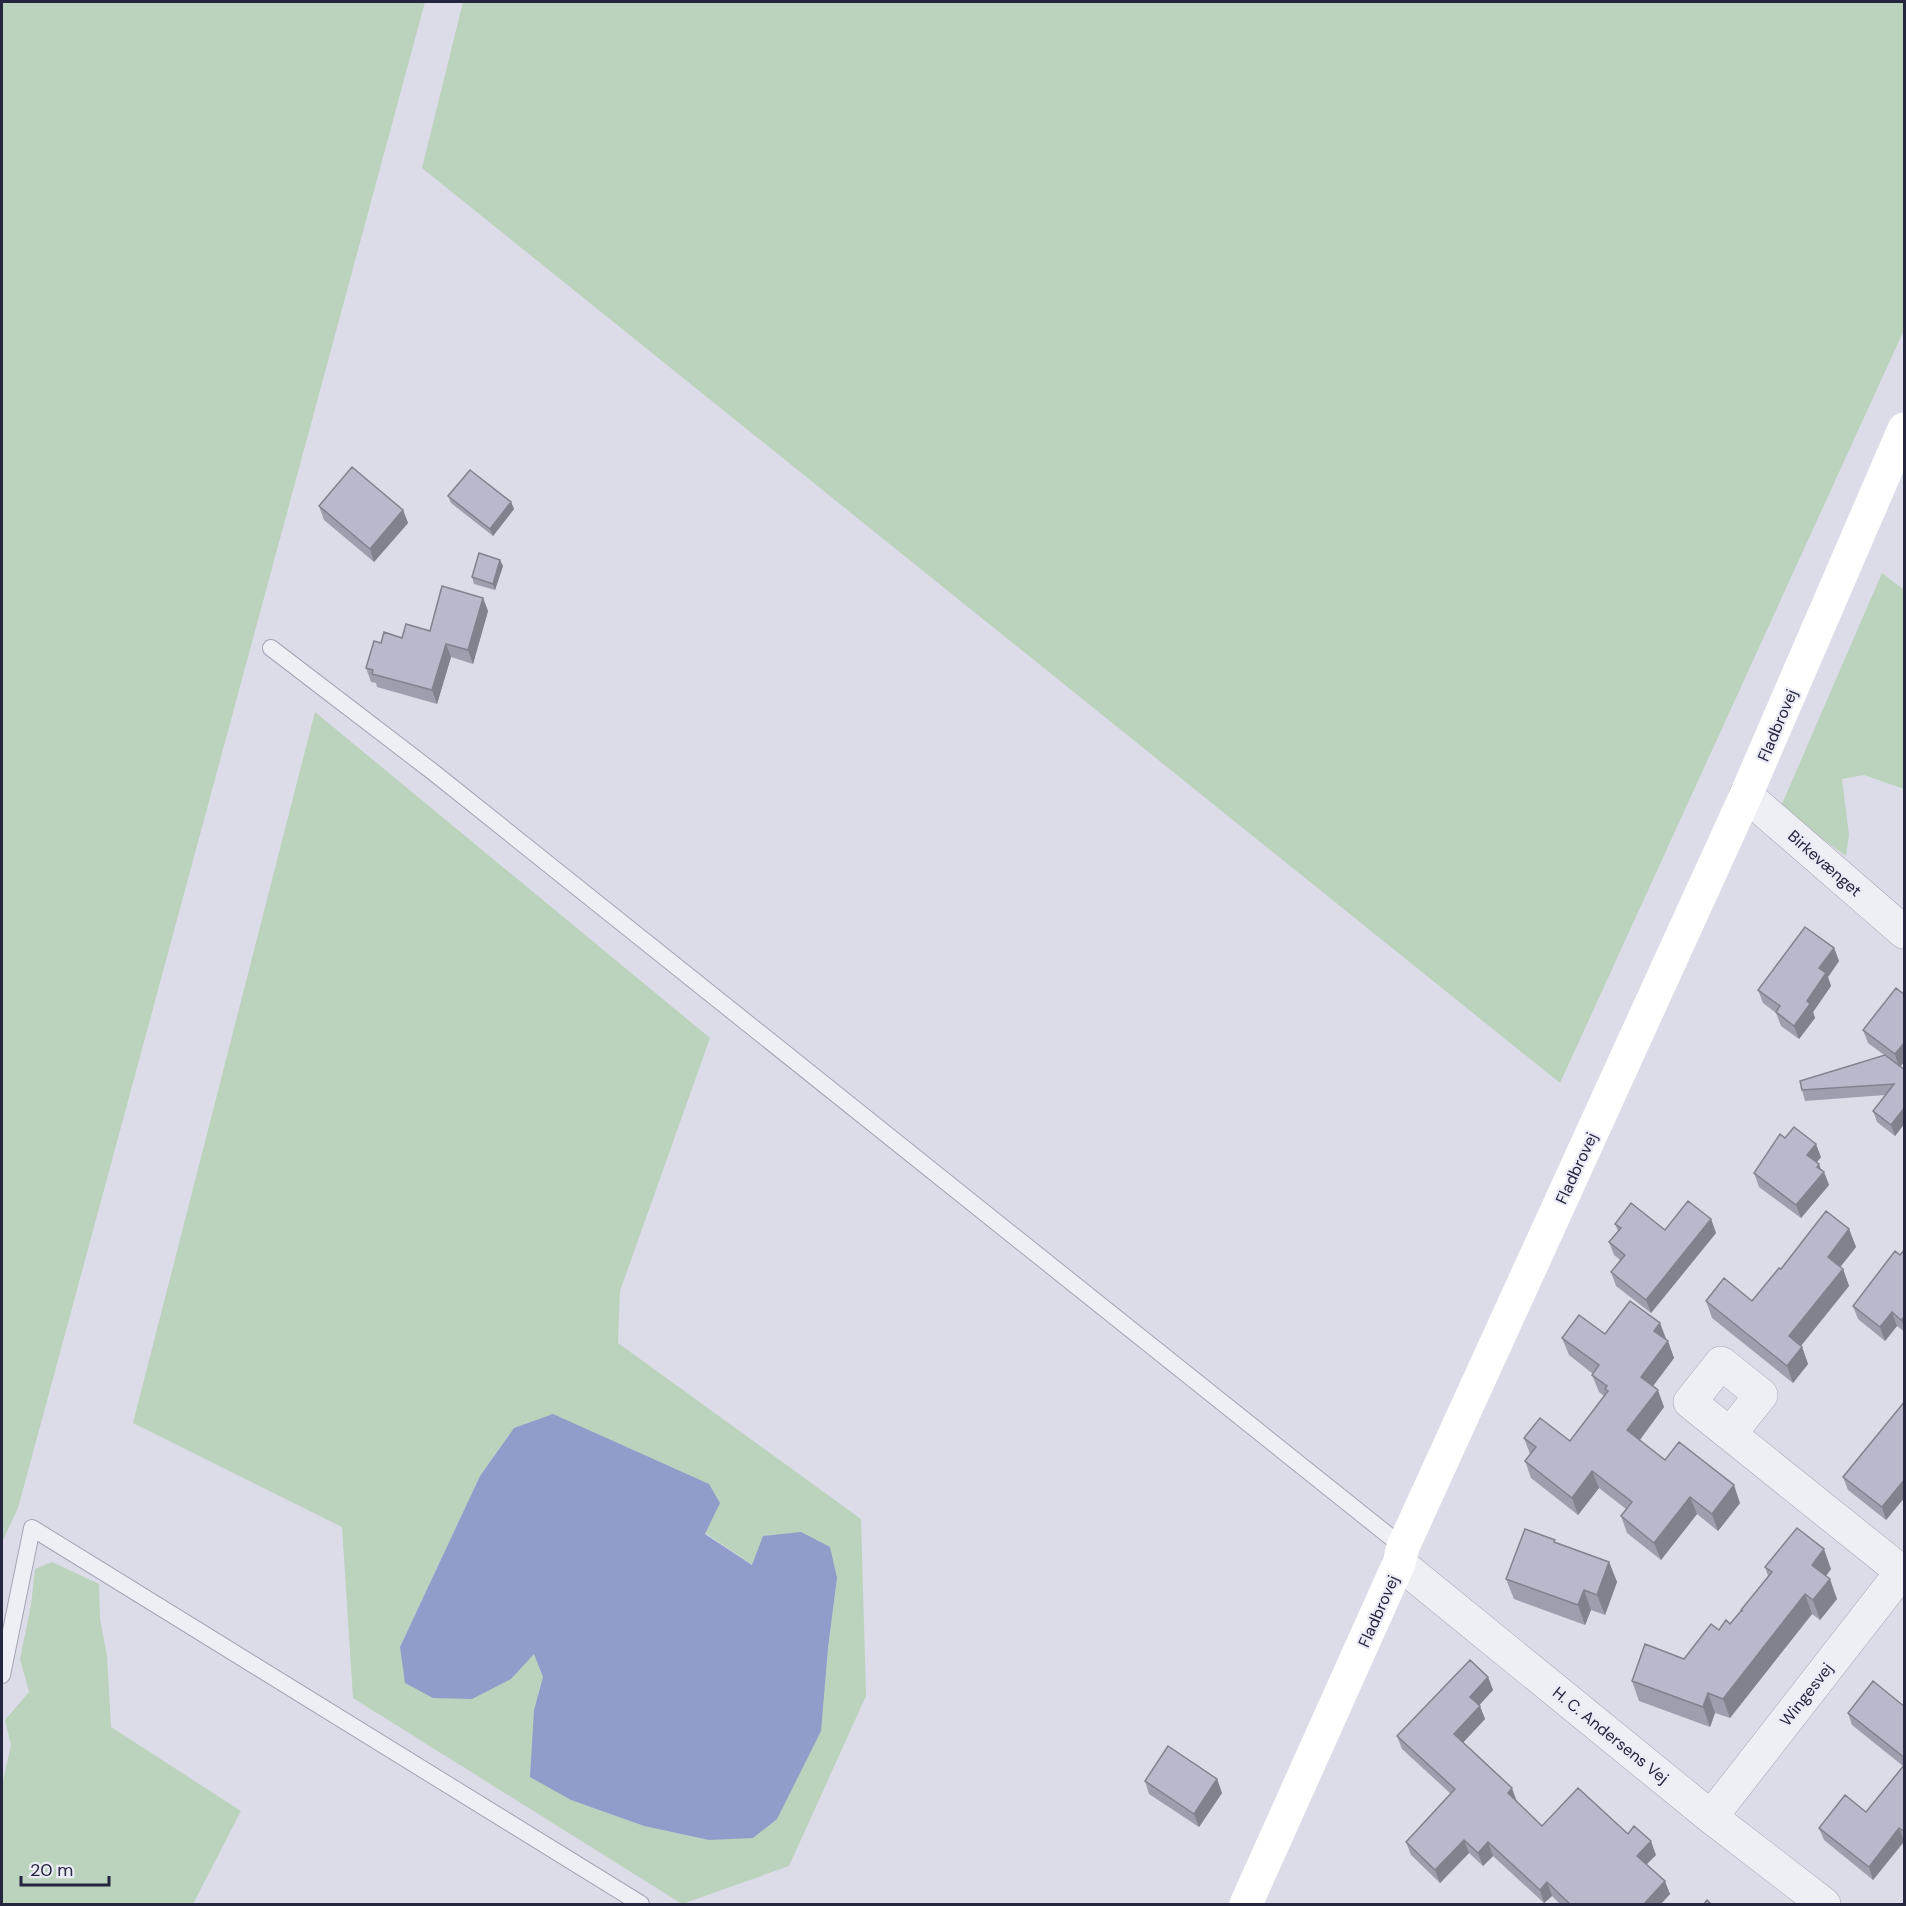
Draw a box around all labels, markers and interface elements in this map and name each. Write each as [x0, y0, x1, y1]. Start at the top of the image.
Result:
street label: Fladbrovej [1753, 686, 1802, 765]
street label: Birkevænget [1783, 826, 1866, 901]
street label: Fladbrovej [1551, 1129, 1602, 1207]
street label: Fladbrovej [1353, 1572, 1404, 1650]
street label: Wingesvej [1775, 1658, 1838, 1730]
street label: H. C. Andersens Vej [1548, 1682, 1673, 1789]
scale bar [21, 1849, 110, 1887]
text: 20 m [30, 1858, 73, 1882]

